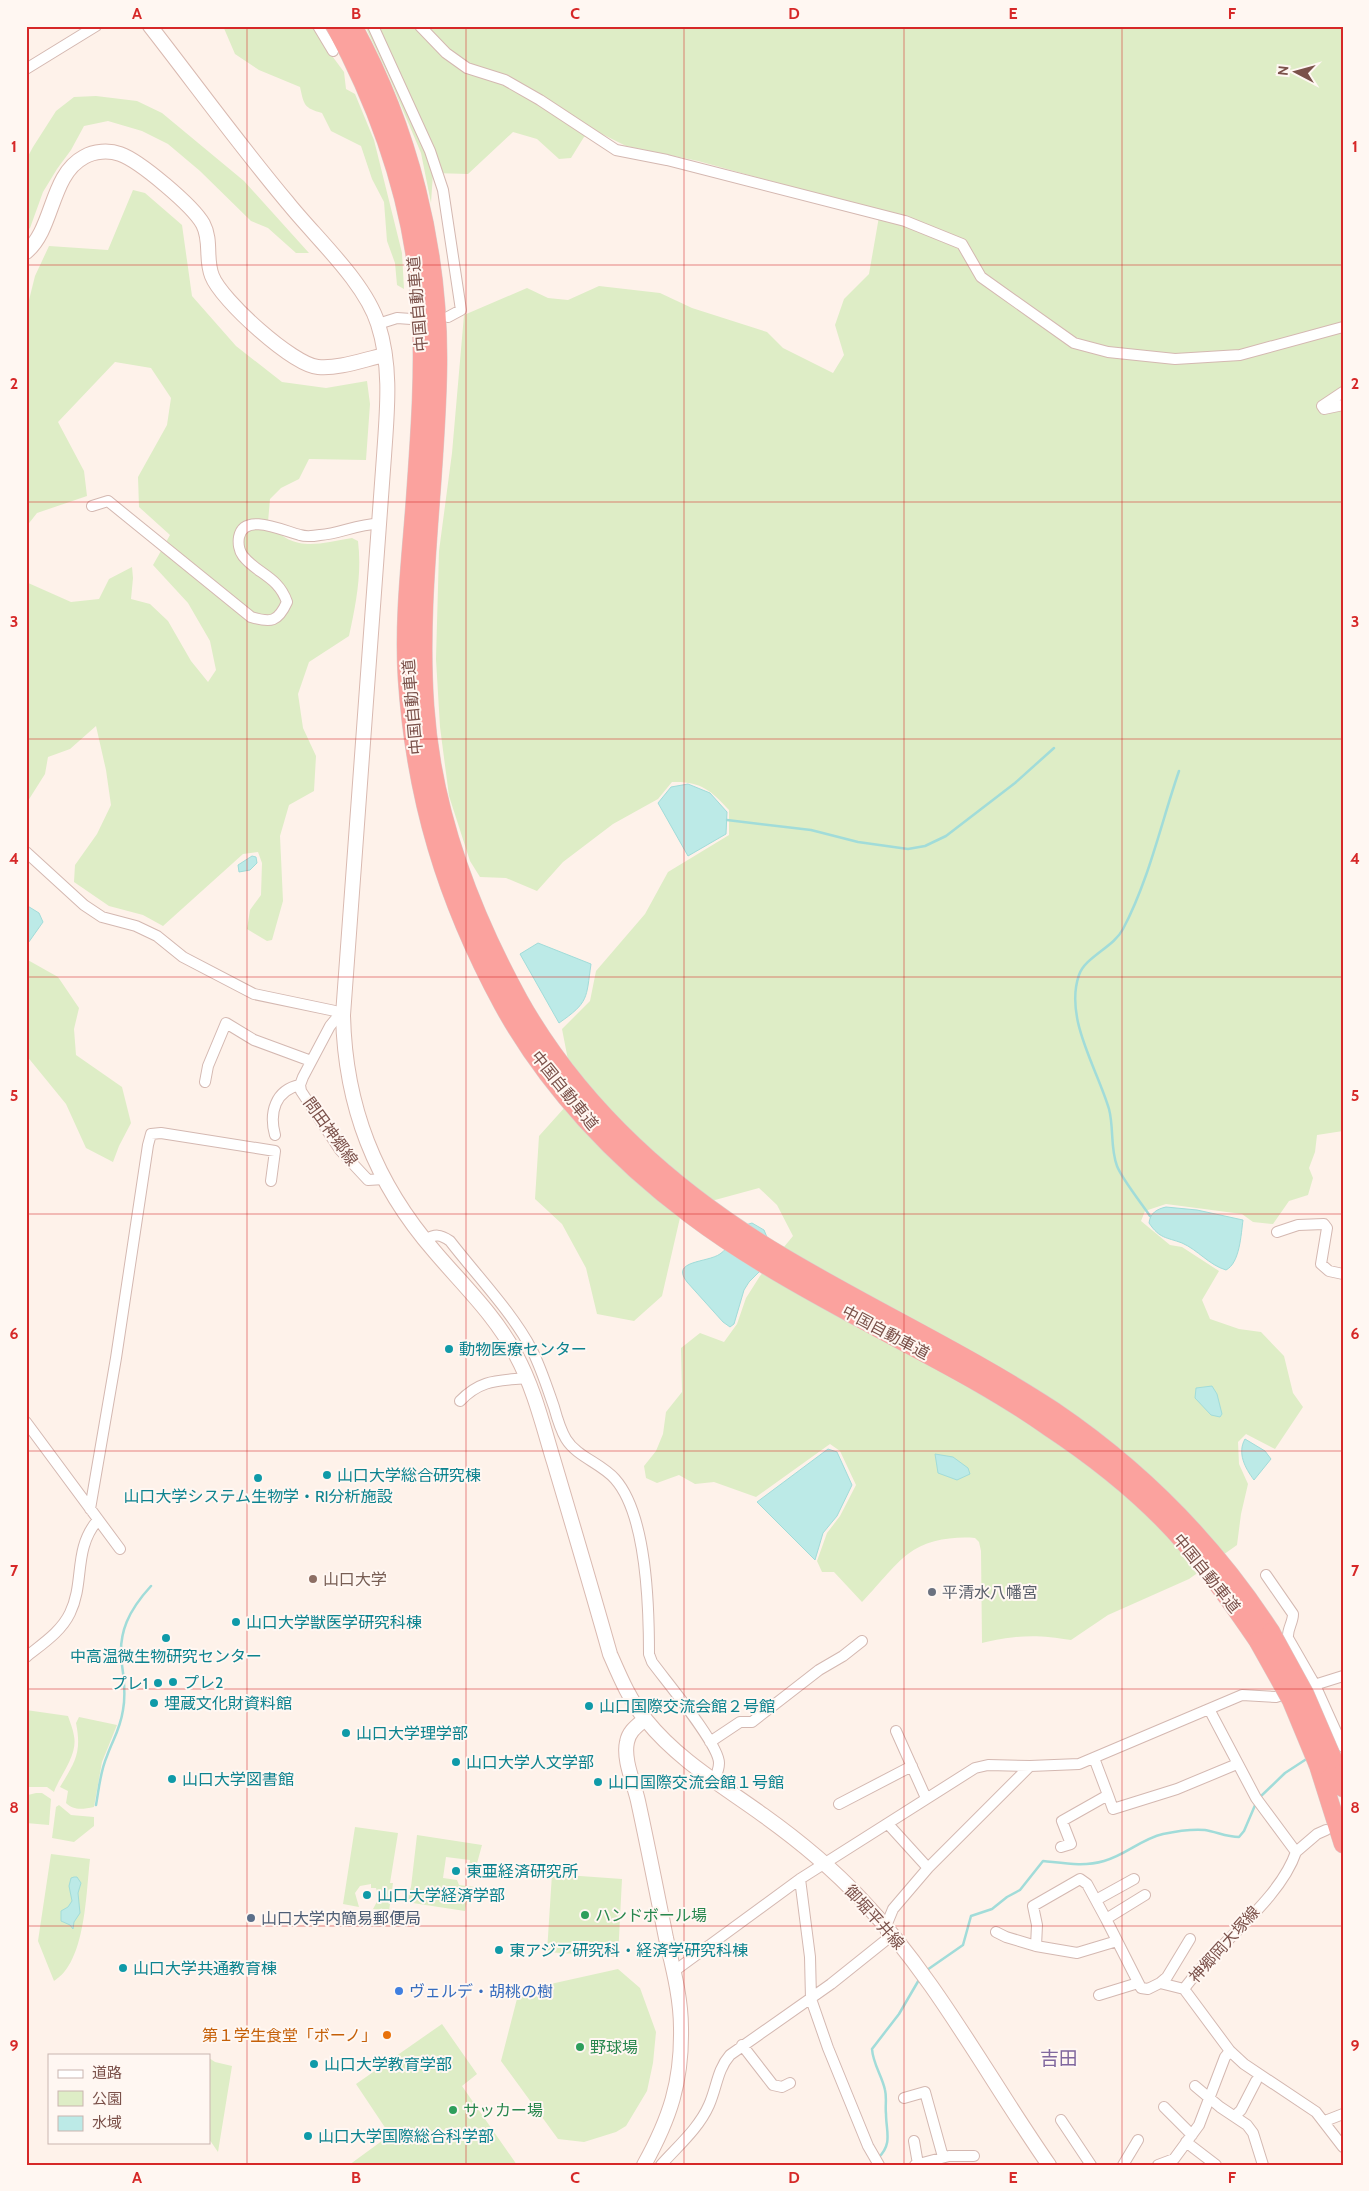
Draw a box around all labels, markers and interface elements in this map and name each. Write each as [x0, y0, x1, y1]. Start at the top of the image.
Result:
text: A [132, 4, 142, 23]
text: B [351, 4, 361, 23]
text: C [570, 4, 580, 23]
text: D [788, 4, 800, 23]
text: E [1008, 4, 1018, 23]
text: F [1228, 4, 1237, 23]
north arrow [1272, 48, 1322, 98]
text: N [1274, 65, 1293, 77]
text: 1 [11, 137, 17, 156]
text: 1 [1352, 137, 1358, 156]
street label: 中国自動車道 [404, 255, 431, 353]
text: 2 [10, 374, 18, 393]
text: 2 [1351, 374, 1359, 393]
text: 3 [10, 612, 18, 631]
text: 3 [1351, 612, 1359, 631]
street label: 中国自動車道 [399, 658, 426, 756]
text: 4 [9, 849, 19, 868]
text: 4 [1350, 849, 1360, 868]
street label: 中国自動車道 [527, 1047, 602, 1134]
text: 5 [10, 1086, 18, 1105]
text: 5 [1351, 1086, 1359, 1105]
street label: 問田神郷線 [299, 1093, 362, 1169]
street label: 中国自動車道 [839, 1302, 933, 1363]
text: 6 [10, 1324, 19, 1343]
text: 6 [1351, 1324, 1360, 1343]
place label: 動物医療センター [459, 1340, 587, 1359]
marker: 動物医療センター [443, 1343, 455, 1355]
place label: 山口大学総合研究棟 [337, 1466, 481, 1485]
marker: 山口大学総合研究棟 [321, 1469, 333, 1481]
marker: 山口大学システム生物学・RI分析施設 [252, 1472, 264, 1484]
place label: 山口大学システム生物学・RI分析施設 [123, 1487, 393, 1506]
street label: 中国自動車道 [1169, 1530, 1244, 1617]
text: 7 [10, 1561, 19, 1580]
text: 7 [1351, 1561, 1360, 1580]
place label: 山口大学 [323, 1570, 387, 1589]
marker: 山口大学 [307, 1573, 319, 1585]
place label: 平清水八幡宮 [942, 1583, 1038, 1602]
marker: 平清水八幡宮 [926, 1586, 938, 1598]
place label: 山口大学獣医学研究科棟 [246, 1613, 422, 1632]
marker: 山口大学獣医学研究科棟 [230, 1616, 242, 1628]
marker: 中高温微生物研究センター [160, 1632, 172, 1644]
place label: 中高温微生物研究センター [70, 1647, 262, 1666]
place label: プレ2 [183, 1673, 223, 1692]
place label: プレ1 [111, 1674, 148, 1693]
marker: プレ2 [167, 1676, 179, 1688]
marker: プレ1 [152, 1677, 164, 1689]
place label: 埋蔵文化財資料館 [164, 1694, 292, 1713]
marker: 埋蔵文化財資料館 [148, 1697, 160, 1709]
place label: 山口国際交流会館２号館 [599, 1697, 775, 1716]
marker: 山口国際交流会館２号館 [583, 1700, 595, 1712]
place label: 山口大学理学部 [356, 1724, 468, 1743]
marker: 山口大学理学部 [340, 1727, 352, 1739]
place label: 山口大学人文学部 [466, 1753, 594, 1772]
marker: 山口大学人文学部 [450, 1756, 462, 1768]
place label: 山口大学図書館 [182, 1770, 294, 1789]
marker: 山口大学図書館 [166, 1773, 178, 1785]
place label: 山口国際交流会館１号館 [608, 1773, 784, 1792]
marker: 山口国際交流会館１号館 [592, 1776, 604, 1788]
text: 8 [9, 1798, 19, 1817]
text: 8 [1350, 1798, 1360, 1817]
place label: 東亜経済研究所 [466, 1862, 578, 1881]
marker: 東亜経済研究所 [450, 1865, 462, 1877]
street label: 御堀平井線 [841, 1881, 908, 1953]
place label: 山口大学経済学部 [377, 1886, 505, 1905]
marker: 山口大学経済学部 [361, 1889, 373, 1901]
street label: 神郷岡大塚線 [1185, 1902, 1264, 1986]
place label: ハンドボール場 [595, 1906, 707, 1925]
place label: 山口大学内簡易郵便局 [261, 1909, 421, 1928]
marker: ハンドボール場 [579, 1909, 591, 1921]
marker: 山口大学内簡易郵便局 [245, 1912, 257, 1924]
place label: 東アジア研究科・経済学研究科棟 [509, 1941, 748, 1960]
marker: 東アジア研究科・経済学研究科棟 [493, 1944, 505, 1956]
place label: 山口大学共通教育棟 [133, 1959, 277, 1978]
marker: 山口大学共通教育棟 [117, 1962, 129, 1974]
place label: ヴェルデ・胡桃の樹 [409, 1982, 553, 2001]
marker: ヴェルデ・胡桃の樹 [393, 1985, 405, 1997]
place label: 第１学生食堂「ボーノ」 [202, 2026, 377, 2045]
marker: 第１学生食堂「ボーノ」 [381, 2029, 393, 2041]
text: 9 [10, 2036, 19, 2055]
text: 9 [1351, 2036, 1360, 2055]
place label: 野球場 [590, 2038, 638, 2057]
marker: 野球場 [574, 2041, 586, 2053]
district label: 吉田 [1040, 2047, 1078, 2070]
legend [48, 2054, 210, 2144]
place label: 山口大学教育学部 [324, 2055, 452, 2074]
marker: 山口大学教育学部 [308, 2058, 320, 2070]
text: 道路 [92, 2064, 122, 2082]
text: 公園 [92, 2090, 122, 2108]
place label: サッカー場 [463, 2101, 543, 2120]
marker: サッカー場 [447, 2104, 459, 2116]
text: 水域 [92, 2114, 122, 2132]
place label: 山口大学国際総合科学部 [318, 2127, 494, 2146]
marker: 山口大学国際総合科学部 [302, 2130, 314, 2142]
text: A [132, 2168, 142, 2187]
text: B [351, 2168, 361, 2187]
text: C [570, 2168, 580, 2187]
text: D [788, 2168, 800, 2187]
text: E [1008, 2168, 1018, 2187]
text: F [1228, 2168, 1237, 2187]

